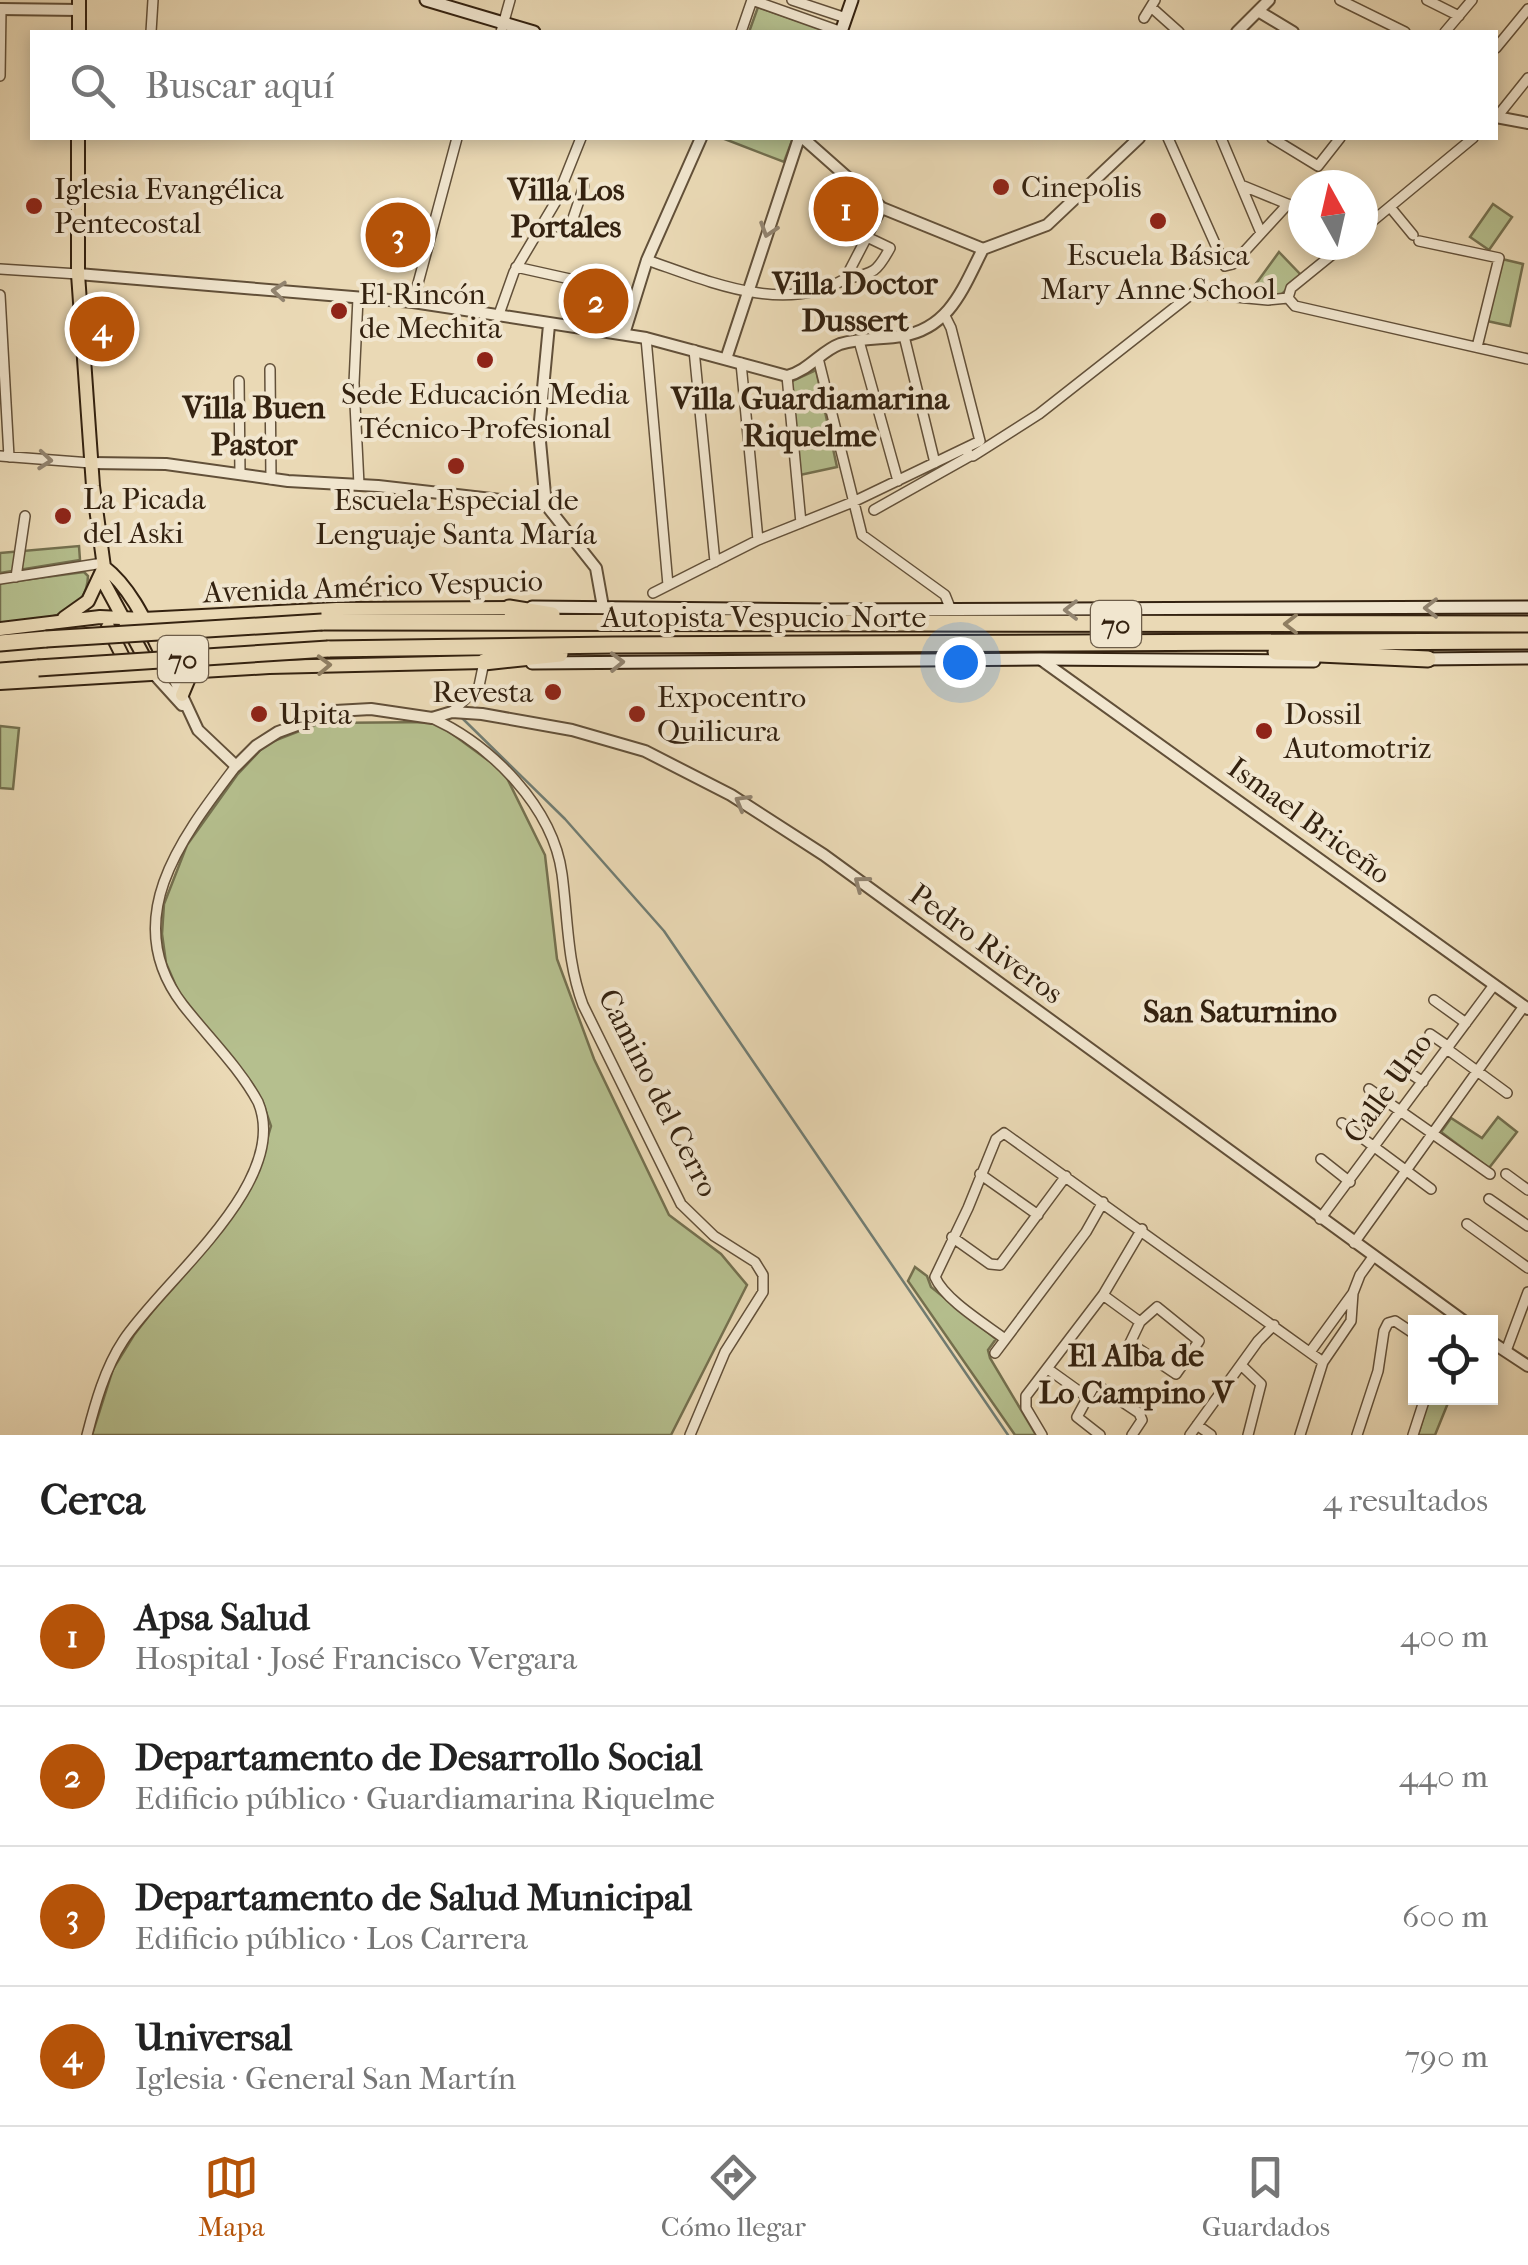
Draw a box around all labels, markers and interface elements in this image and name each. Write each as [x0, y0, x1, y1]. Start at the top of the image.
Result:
search box [30, 30, 1498, 140]
icon: search [65, 58, 120, 113]
text: Buscar aquí [145, 63, 334, 108]
place label: Cinepolis [1021, 170, 1141, 205]
north arrow [1288, 170, 1378, 260]
district label: Villa Los Portales [506, 171, 625, 245]
place label: Iglesia Evangélica Pentecostal [54, 172, 284, 241]
pin: 1 [814, 172, 878, 246]
marker: Cinepolis [990, 176, 1012, 198]
marker: Iglesia Evangélica Pentecostal [23, 195, 45, 217]
pin: 3 [366, 198, 430, 272]
marker: Escuela Básica Mary Anne School [1147, 210, 1169, 232]
one-way arrow [760, 221, 780, 238]
place label: Escuela Básica Mary Anne School [1040, 238, 1276, 307]
pin: 2 [564, 264, 628, 338]
district label: Villa Doctor Dussert [771, 265, 939, 339]
place label: El Rincón de Mechita [359, 277, 503, 346]
one-way arrow [271, 280, 287, 302]
pin: 4 [70, 292, 134, 366]
marker: El Rincón de Mechita [328, 300, 350, 322]
marker: Sede Educación Media Técnico-Profesional [474, 349, 496, 371]
place label: Sede Educación Media Técnico-Profesional [341, 377, 630, 446]
district label: Villa Guardiamarina Riquelme [670, 380, 950, 454]
district label: Villa Buen Pastor [182, 389, 326, 463]
one-way arrow [38, 448, 54, 470]
marker: Escuela Especial de Lenguaje Santa María [445, 455, 467, 477]
place label: La Picada del Aski [83, 482, 207, 551]
place label: Escuela Especial de Lenguaje Santa María [315, 483, 598, 552]
marker: La Picada del Aski [52, 505, 74, 527]
street label: Avenida Américo Vespucio [202, 564, 543, 610]
one-way arrow [1422, 597, 1438, 618]
one-way arrow [1062, 599, 1078, 621]
street label: Autopista Vespucio Norte [601, 600, 927, 635]
road number: 70 [1091, 601, 1141, 647]
one-way arrow [1282, 613, 1298, 635]
road number: 70 [158, 636, 208, 682]
your location [935, 637, 986, 688]
one-way arrow [609, 652, 625, 673]
one-way arrow [317, 655, 333, 676]
place label: Revesta [432, 675, 534, 710]
place label: Expocentro Quilicura [657, 680, 806, 749]
marker: Revesta [542, 681, 564, 703]
place label: Upita [279, 697, 353, 732]
place label: Dossil Automotriz [1283, 697, 1431, 766]
marker: Upita [248, 703, 270, 725]
marker: Expocentro Quilicura [626, 703, 648, 725]
marker: Dossil Automotriz [1253, 720, 1275, 742]
street label: Ismael Briceño [1221, 750, 1397, 892]
one-way arrow [735, 795, 753, 814]
street label: Pedro Riveros [902, 877, 1070, 1011]
one-way arrow [854, 878, 872, 895]
street label: Camino del Cerro [591, 983, 725, 1203]
district label: San Saturnino [1143, 993, 1337, 1030]
street label: Calle Uno [1336, 1026, 1440, 1150]
map controls [1408, 1315, 1498, 1405]
button: locate [1408, 1315, 1498, 1405]
district label: El Alba de Lo Campino V [1039, 1337, 1235, 1411]
text: Cerca [40, 1476, 145, 1525]
text: 4 resultados [1323, 1482, 1488, 1519]
text: Apsa Salud [135, 1595, 310, 1640]
text: 1 [67, 1618, 78, 1655]
text: 400 m [1400, 1618, 1488, 1655]
text: Hospital · José Francisco Vergara [135, 1640, 577, 1677]
text: Departamento de Desarrollo Social [135, 1735, 703, 1780]
text: 2 [64, 1758, 81, 1795]
text: 440 m [1399, 1758, 1488, 1795]
text: Edificio público · Guardiamarina Riquelme [135, 1780, 715, 1817]
text: Departamento de Salud Municipal [135, 1875, 692, 1920]
text: 3 [66, 1898, 79, 1935]
text: 600 m [1402, 1898, 1488, 1935]
text: Edificio público · Los Carrera [135, 1920, 528, 1957]
text: Universal [135, 2015, 293, 2060]
text: 4 [63, 2038, 82, 2075]
text: 790 m [1405, 2038, 1488, 2075]
text: Iglesia · General San Martín [135, 2060, 516, 2097]
tab: Mapa [198, 2150, 265, 2243]
tab: Cómo llegar [661, 2150, 806, 2243]
tab: Guardados [1202, 2150, 1330, 2243]

